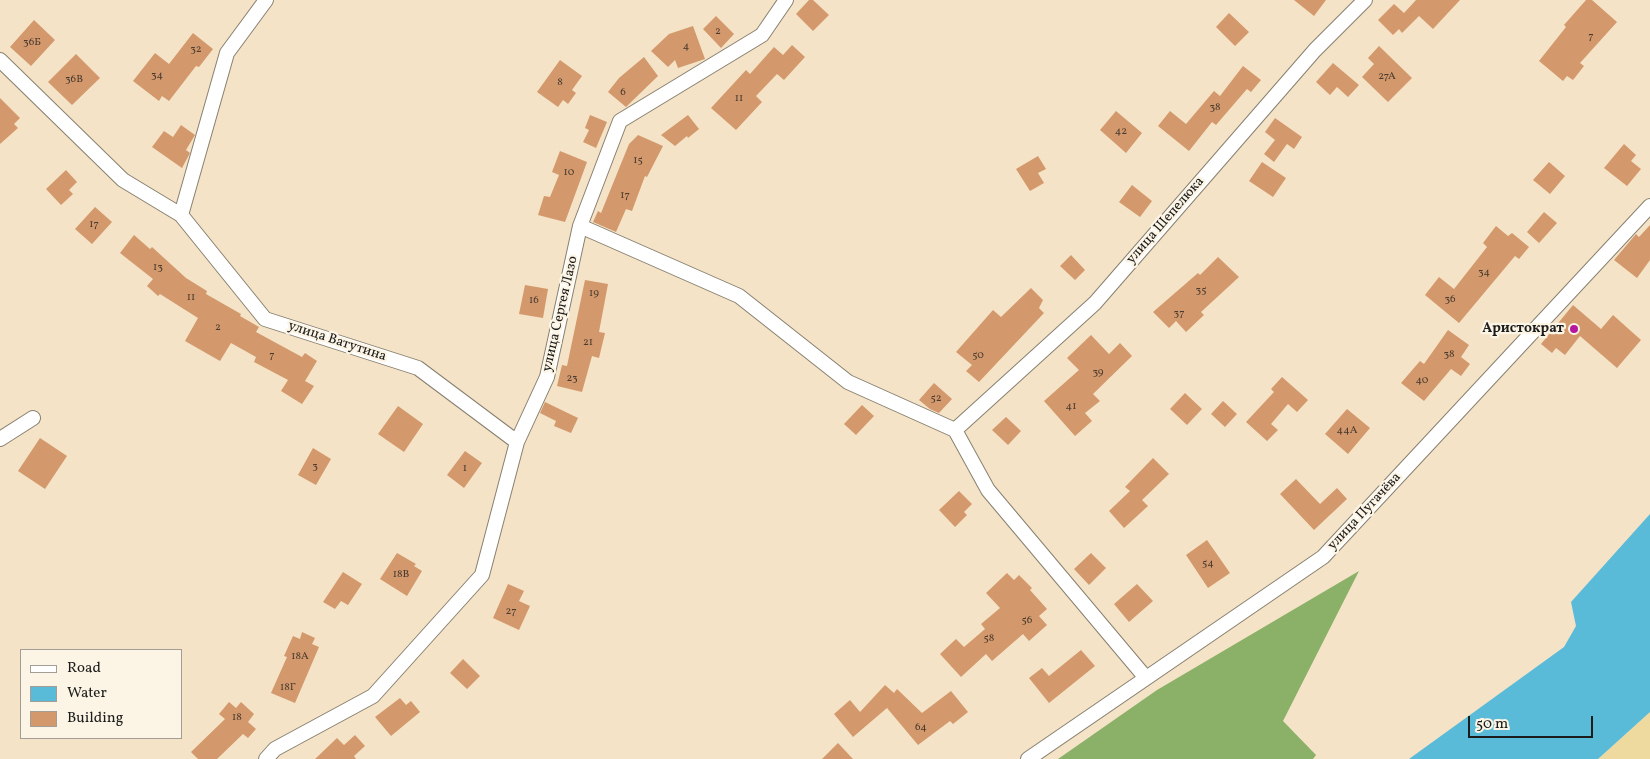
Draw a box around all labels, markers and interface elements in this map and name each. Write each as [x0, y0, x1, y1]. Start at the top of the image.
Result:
house number: 2 [715, 25, 721, 39]
house number: 7 [1588, 30, 1594, 44]
house number: 36Б [23, 36, 41, 50]
house number: 4 [683, 40, 689, 54]
house number: 32 [190, 43, 202, 57]
house number: 34 [151, 69, 163, 83]
house number: 27А [1378, 70, 1396, 84]
house number: 36В [65, 73, 83, 87]
house number: 8 [557, 76, 563, 90]
house number: 6 [620, 86, 626, 100]
house number: 11 [735, 92, 743, 106]
house number: 38 [1209, 101, 1221, 115]
house number: 42 [1115, 125, 1127, 139]
house number: 15 [633, 154, 643, 168]
house number: 10 [564, 166, 574, 180]
street label: улица Шепелюка [1124, 174, 1208, 268]
house number: 17 [620, 189, 630, 203]
house number: 17 [89, 218, 99, 232]
street label: улица Сергея Лазо [540, 255, 582, 373]
house number: 13 [153, 261, 163, 275]
house number: 34 [1478, 266, 1490, 280]
house number: 35 [1196, 284, 1206, 298]
house number: 19 [589, 287, 599, 301]
house number: 11 [187, 291, 195, 305]
house number: 36 [1444, 293, 1456, 307]
house number: 16 [529, 294, 539, 308]
house number: 37 [1174, 307, 1184, 321]
street label: улица Ватутина [286, 318, 388, 366]
house number: 2 [215, 321, 221, 335]
place label: Аристократ [1482, 321, 1564, 337]
marker: Аристократ [1568, 323, 1580, 335]
house number: 21 [583, 336, 593, 350]
house number: 38 [1443, 348, 1455, 362]
house number: 7 [269, 349, 275, 363]
house number: 50 [972, 349, 984, 363]
house number: 39 [1092, 366, 1104, 380]
house number: 23 [566, 372, 578, 386]
house number: 40 [1416, 374, 1428, 388]
house number: 52 [930, 392, 942, 406]
house number: 41 [1066, 400, 1076, 414]
house number: 44А [1337, 424, 1357, 438]
house number: 3 [312, 460, 318, 474]
house number: 1 [463, 462, 467, 476]
street label: улица Пугачёва [1325, 470, 1405, 554]
house number: 54 [1202, 557, 1214, 571]
house number: 18В [393, 568, 409, 582]
house number: 27 [506, 605, 516, 619]
house number: 56 [1022, 614, 1032, 628]
house number: 58 [984, 632, 994, 646]
legend [20, 649, 182, 739]
house number: 18А [291, 650, 309, 664]
text: Road [67, 658, 101, 679]
house number: 18Г [280, 681, 296, 695]
text: Water [67, 683, 107, 704]
scale bar [1470, 706, 1595, 738]
text: Building [67, 708, 123, 729]
house number: 18 [232, 711, 242, 725]
text: 50 m [1476, 714, 1508, 735]
house number: 64 [915, 721, 927, 735]

